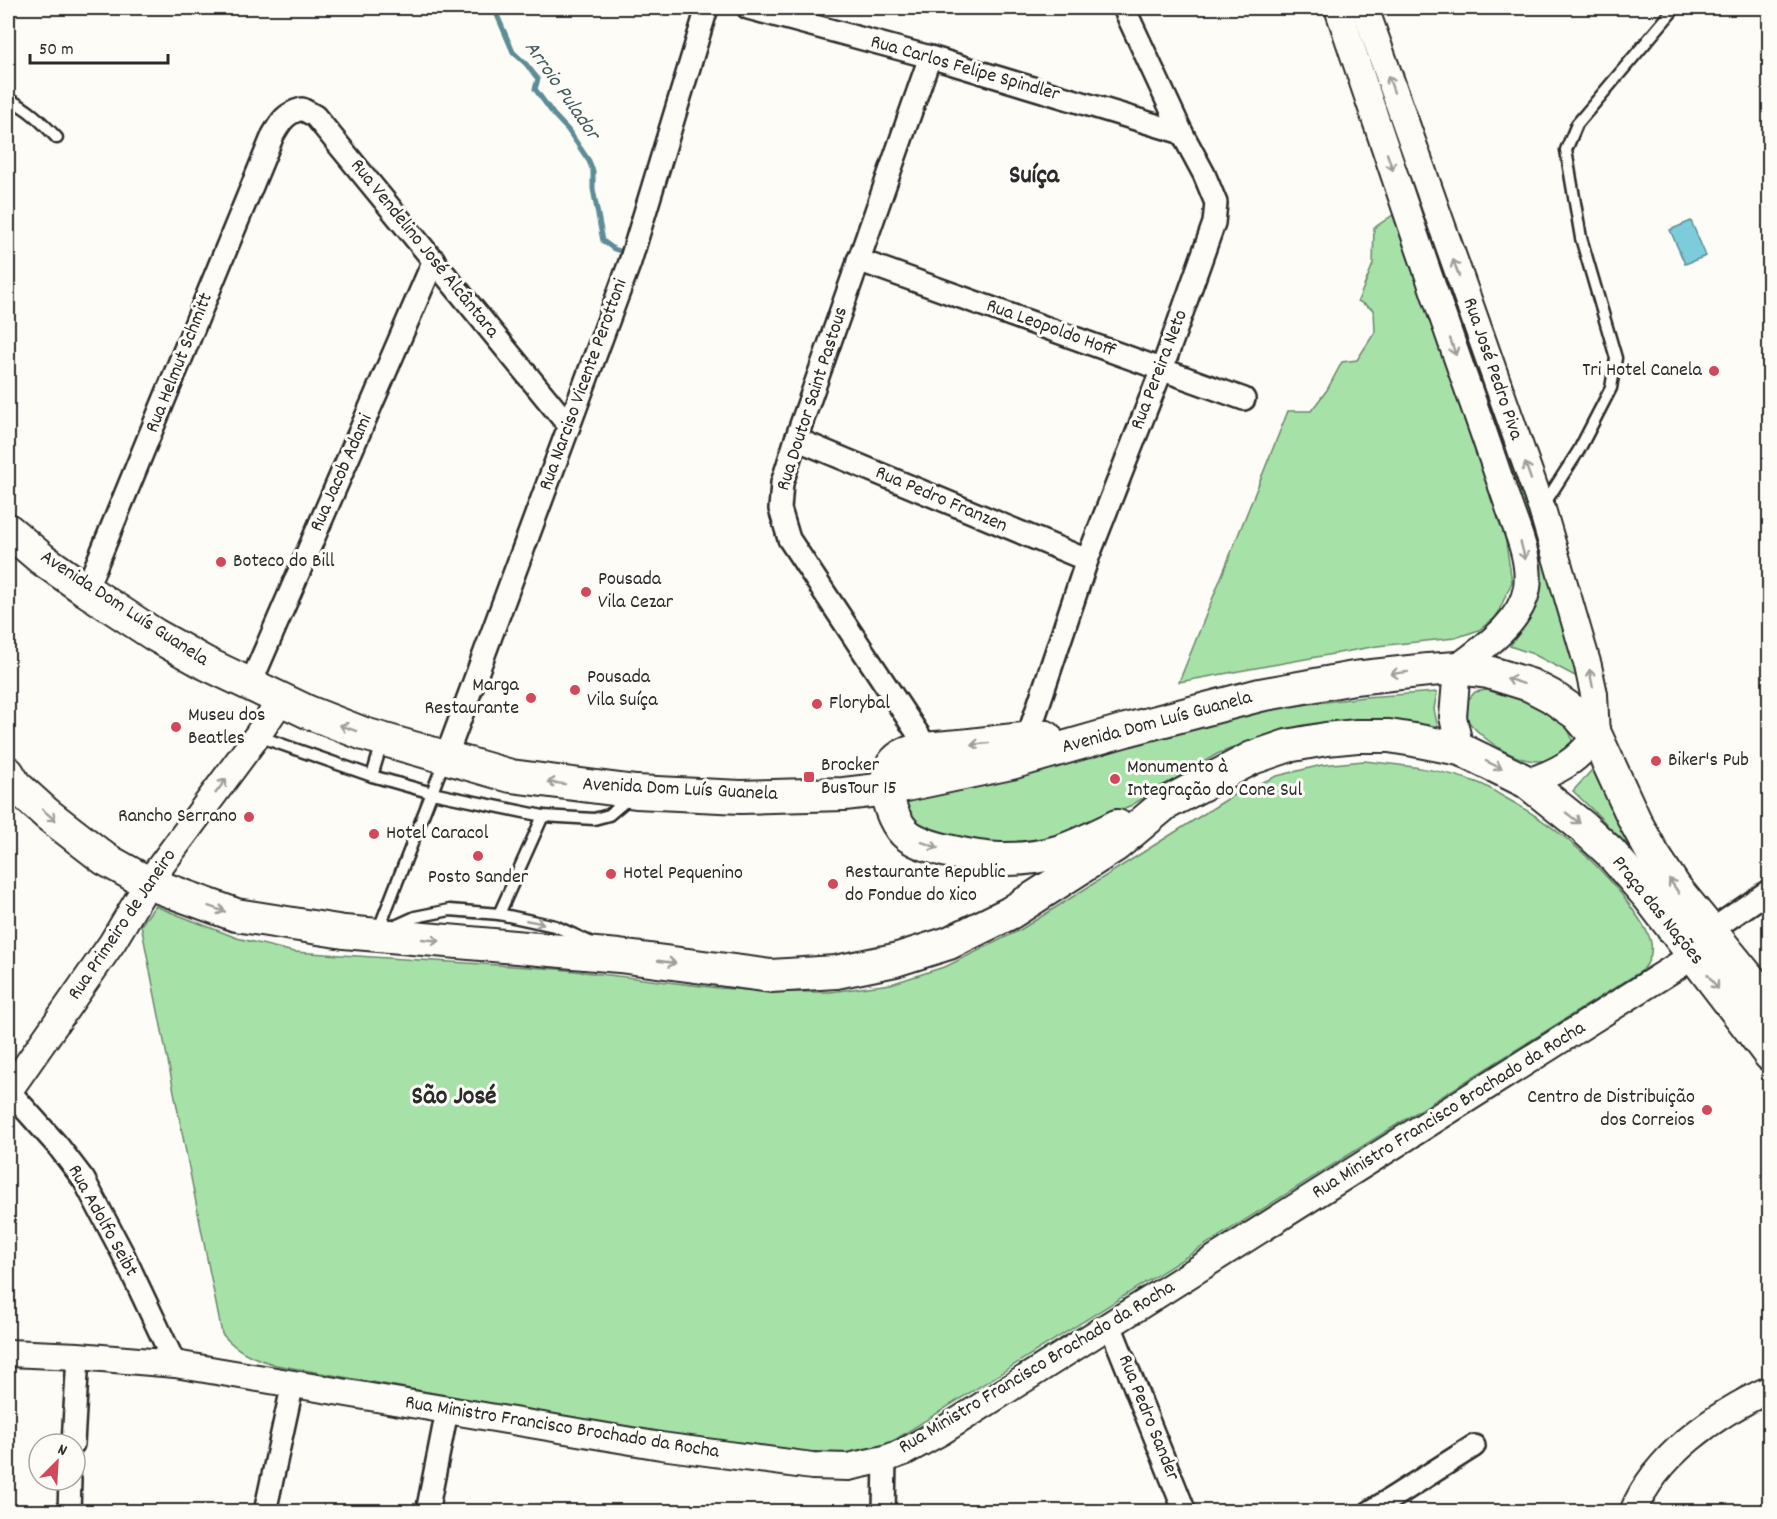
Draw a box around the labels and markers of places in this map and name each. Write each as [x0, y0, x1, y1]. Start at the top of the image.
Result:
place label: Tri Hotel Canela [1582, 357, 1703, 385]
marker: Tri Hotel Canela [1707, 364, 1721, 378]
place label: Boteco do Bill [233, 548, 335, 576]
marker: Boteco do Bill [214, 555, 228, 569]
place label: Pousada Vila Cezar [598, 566, 674, 617]
marker: Pousada Vila Cezar [579, 585, 593, 599]
place label: Pousada Vila Suíça [587, 664, 658, 715]
place label: Marga Restaurante [424, 672, 520, 723]
marker: Pousada Vila Suíça [568, 683, 582, 697]
place label: Florybal [829, 690, 890, 718]
marker: Marga Restaurante [524, 691, 538, 705]
marker: Florybal [810, 697, 824, 711]
place label: Museu dos Beatles [188, 702, 265, 753]
marker: Museu dos Beatles [169, 720, 183, 734]
place label: Biker's Pub [1668, 747, 1749, 775]
place label: Brocker BusTour 15 [821, 752, 897, 803]
place label: Monumento à Integração do Cone Sul [1127, 754, 1302, 805]
marker: Biker's Pub [1649, 754, 1663, 768]
marker: Brocker BusTour 15 [802, 770, 816, 784]
marker: Monumento à Integração do Cone Sul [1108, 772, 1122, 786]
place label: Rancho Serrano [118, 803, 237, 831]
marker: Rancho Serrano [242, 810, 256, 824]
place label: Hotel Caracol [386, 820, 489, 848]
marker: Hotel Caracol [367, 827, 381, 841]
marker: Posto Sander [471, 849, 485, 863]
place label: Restaurante Republic do Fondue do Xico [845, 859, 1006, 910]
place label: Hotel Pequenino [623, 860, 743, 888]
place label: Posto Sander [428, 864, 529, 892]
marker: Hotel Pequenino [604, 867, 618, 881]
marker: Restaurante Republic do Fondue do Xico [826, 877, 840, 891]
place label: Centro de Distribuição dos Correios [1527, 1084, 1695, 1135]
marker: Centro de Distribuição dos Correios [1700, 1103, 1714, 1117]

